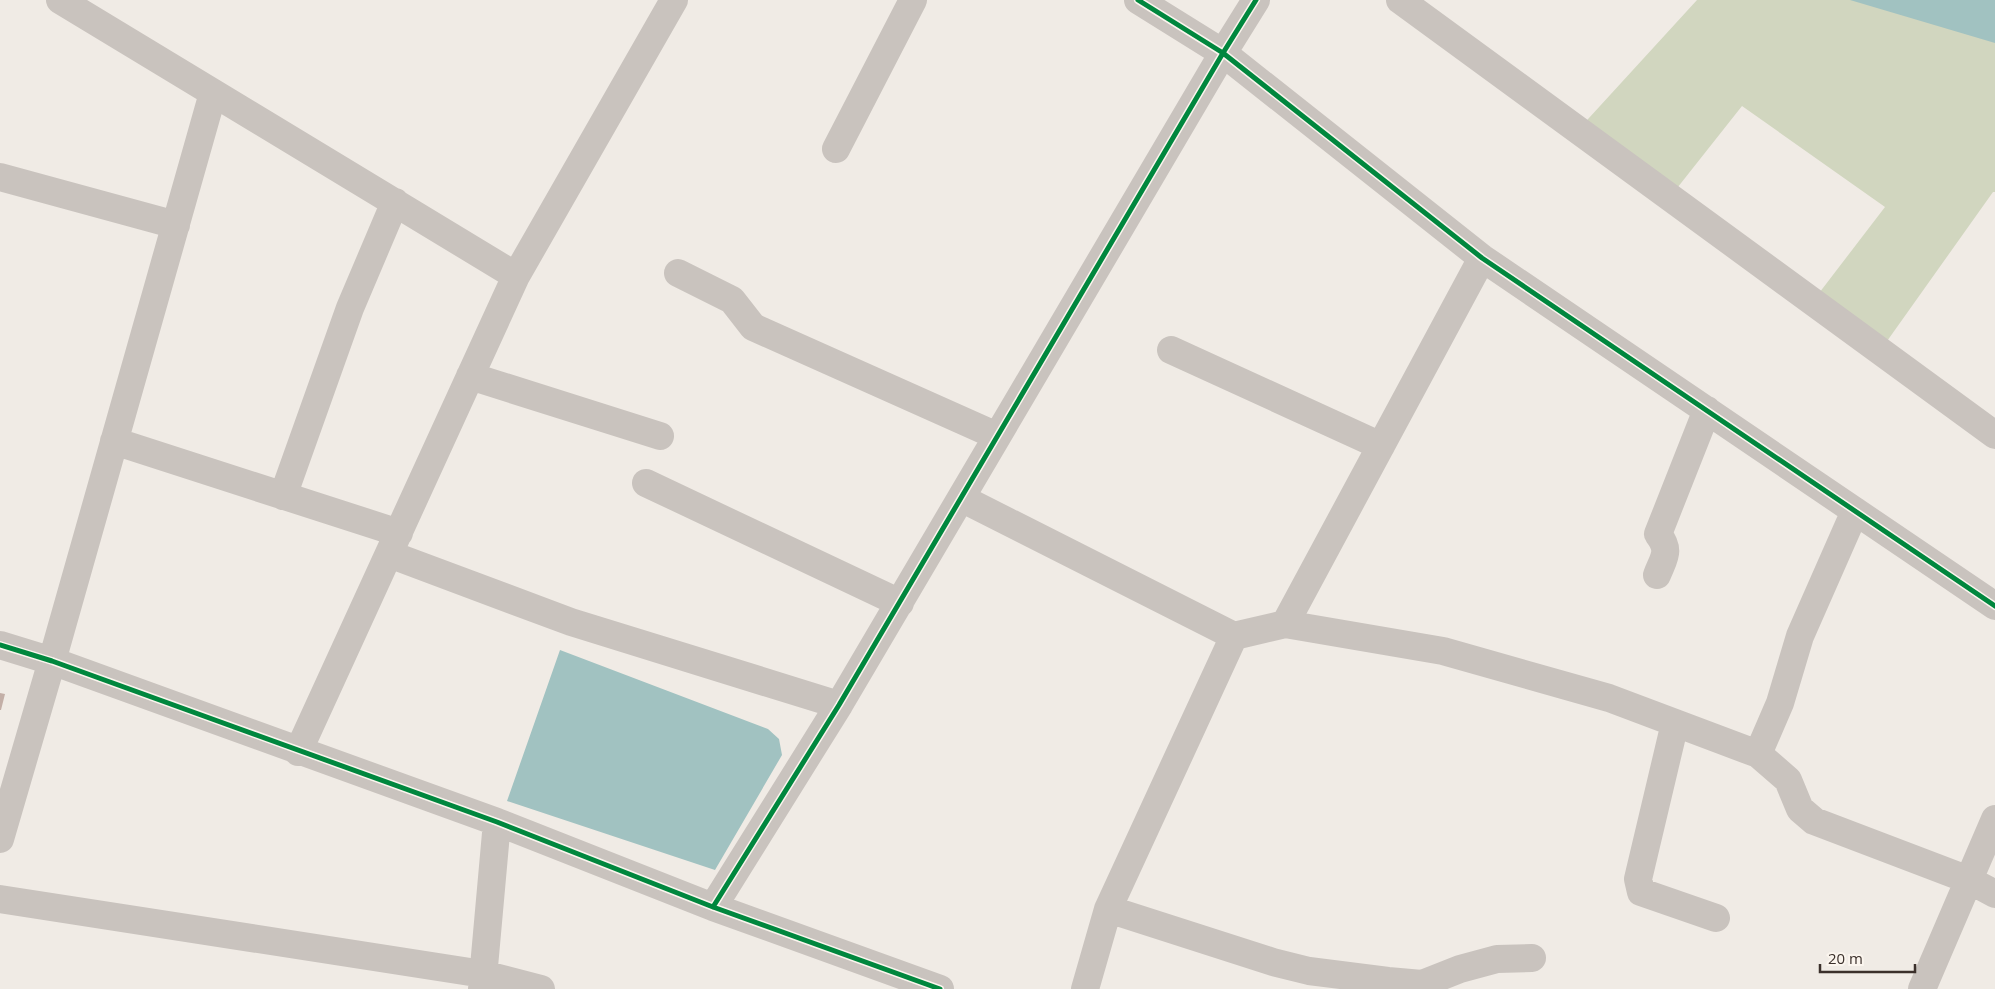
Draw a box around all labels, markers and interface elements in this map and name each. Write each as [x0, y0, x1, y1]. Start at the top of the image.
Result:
scale bar [1820, 942, 1915, 974]
text: 20 m [1828, 948, 1863, 968]

